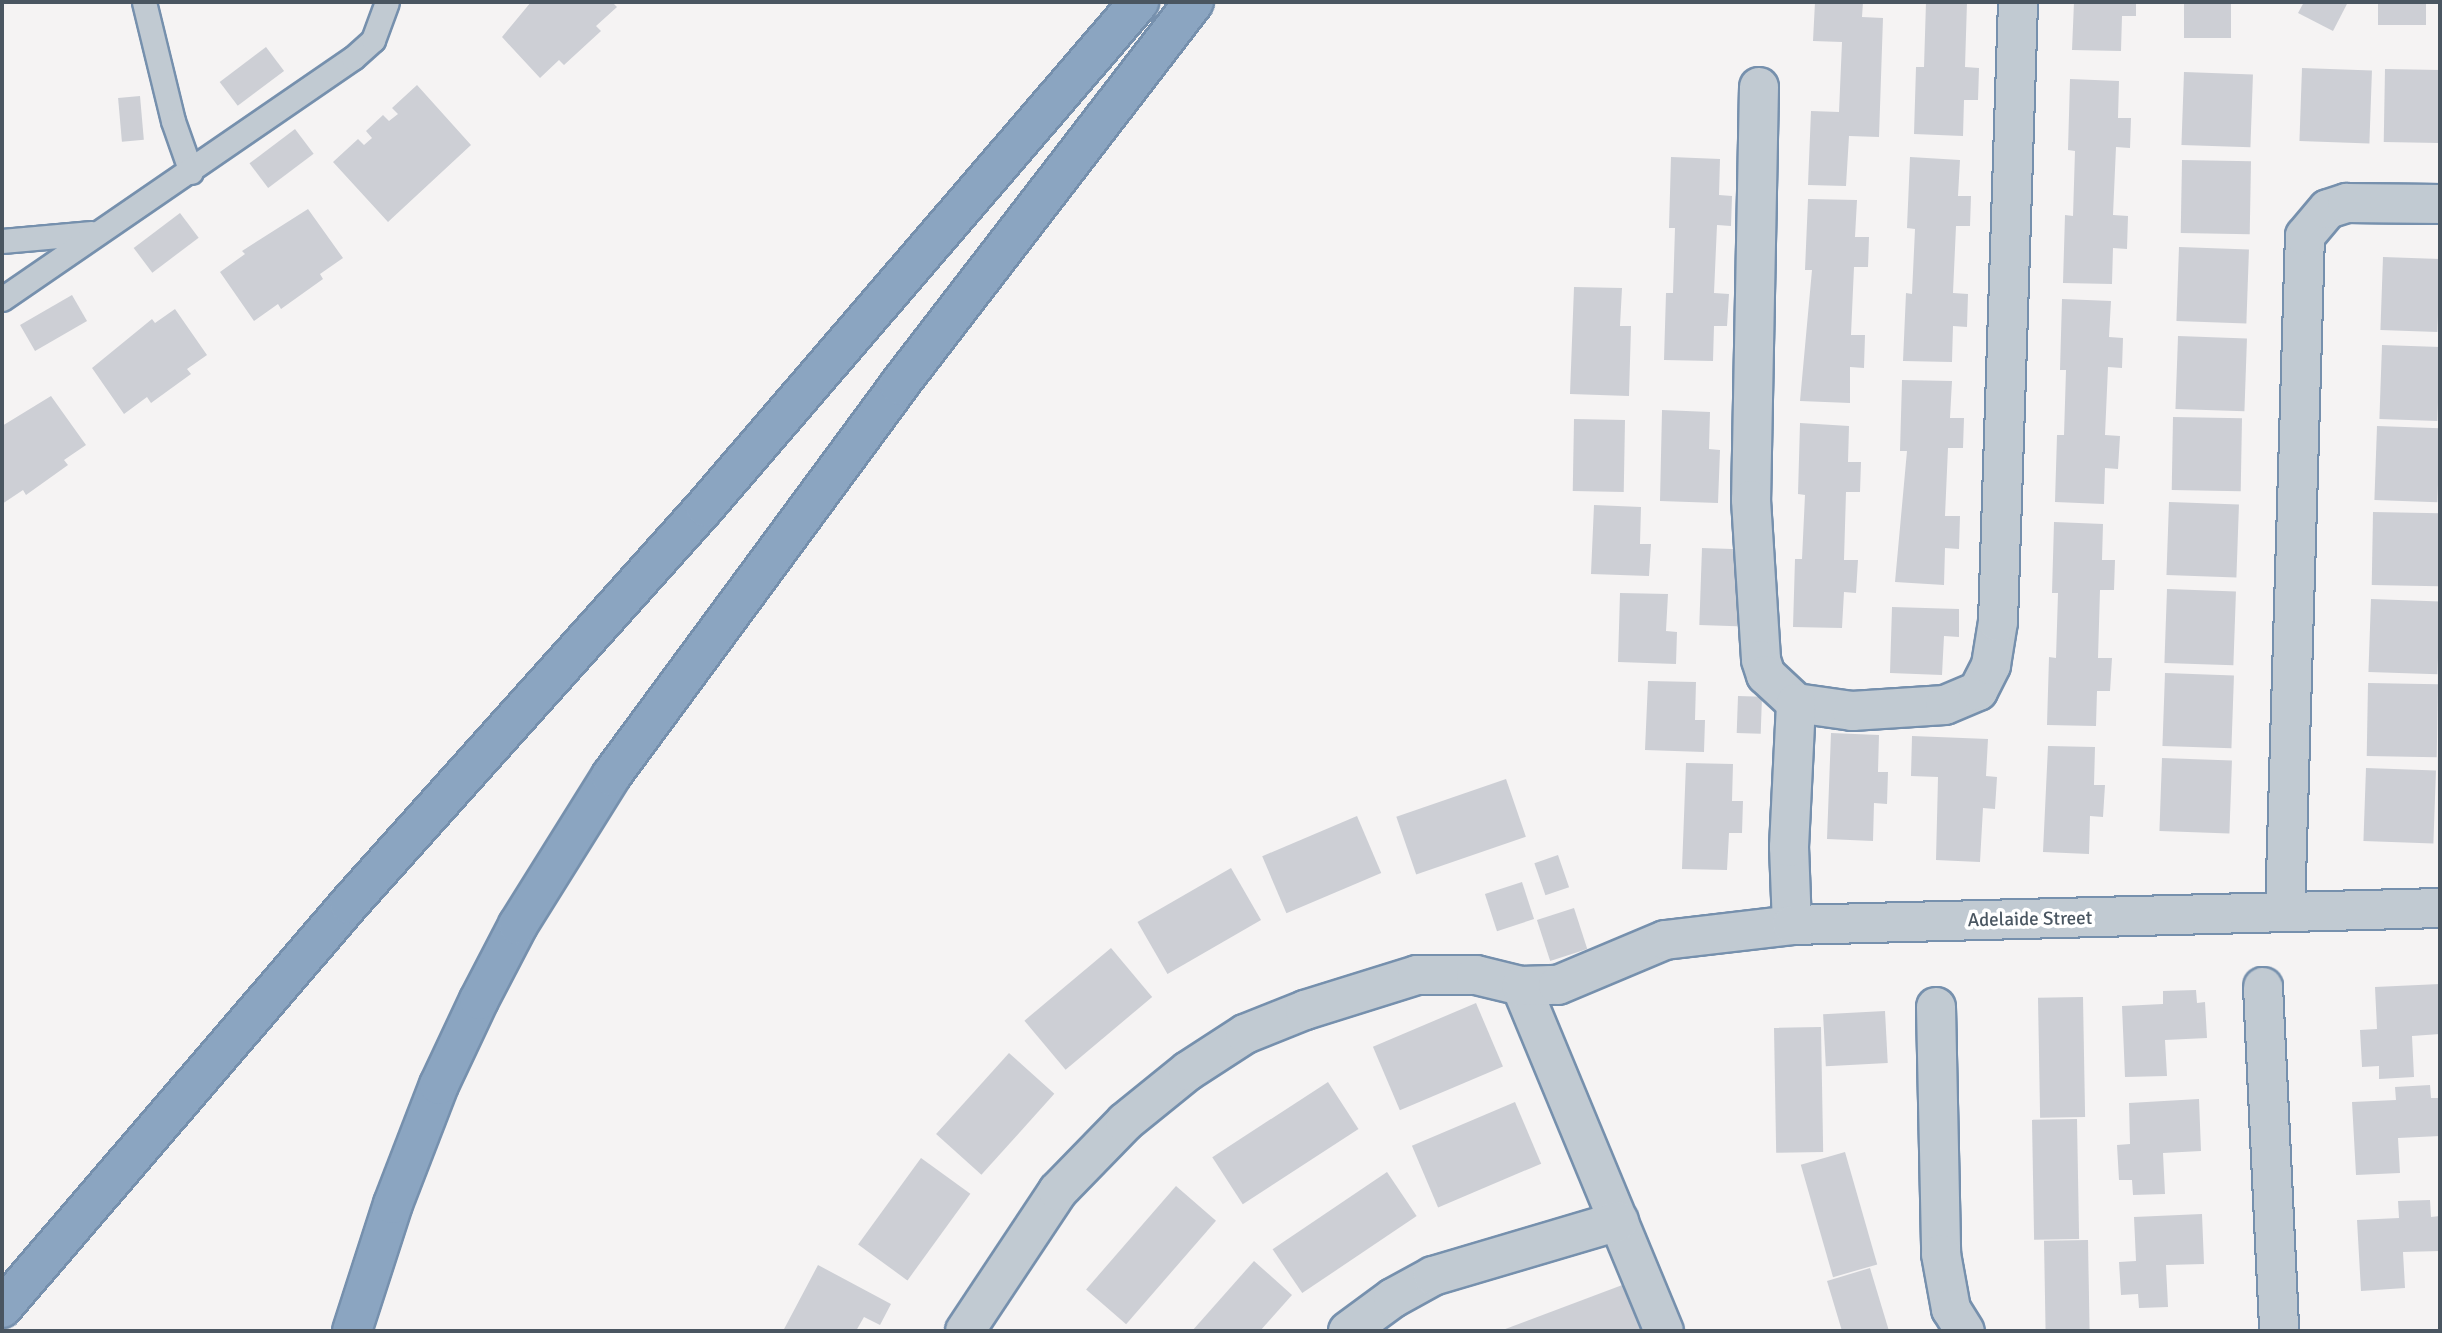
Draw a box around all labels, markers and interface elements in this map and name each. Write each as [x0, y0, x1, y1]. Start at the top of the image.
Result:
street label: Adelaide Street [1967, 908, 2093, 932]

